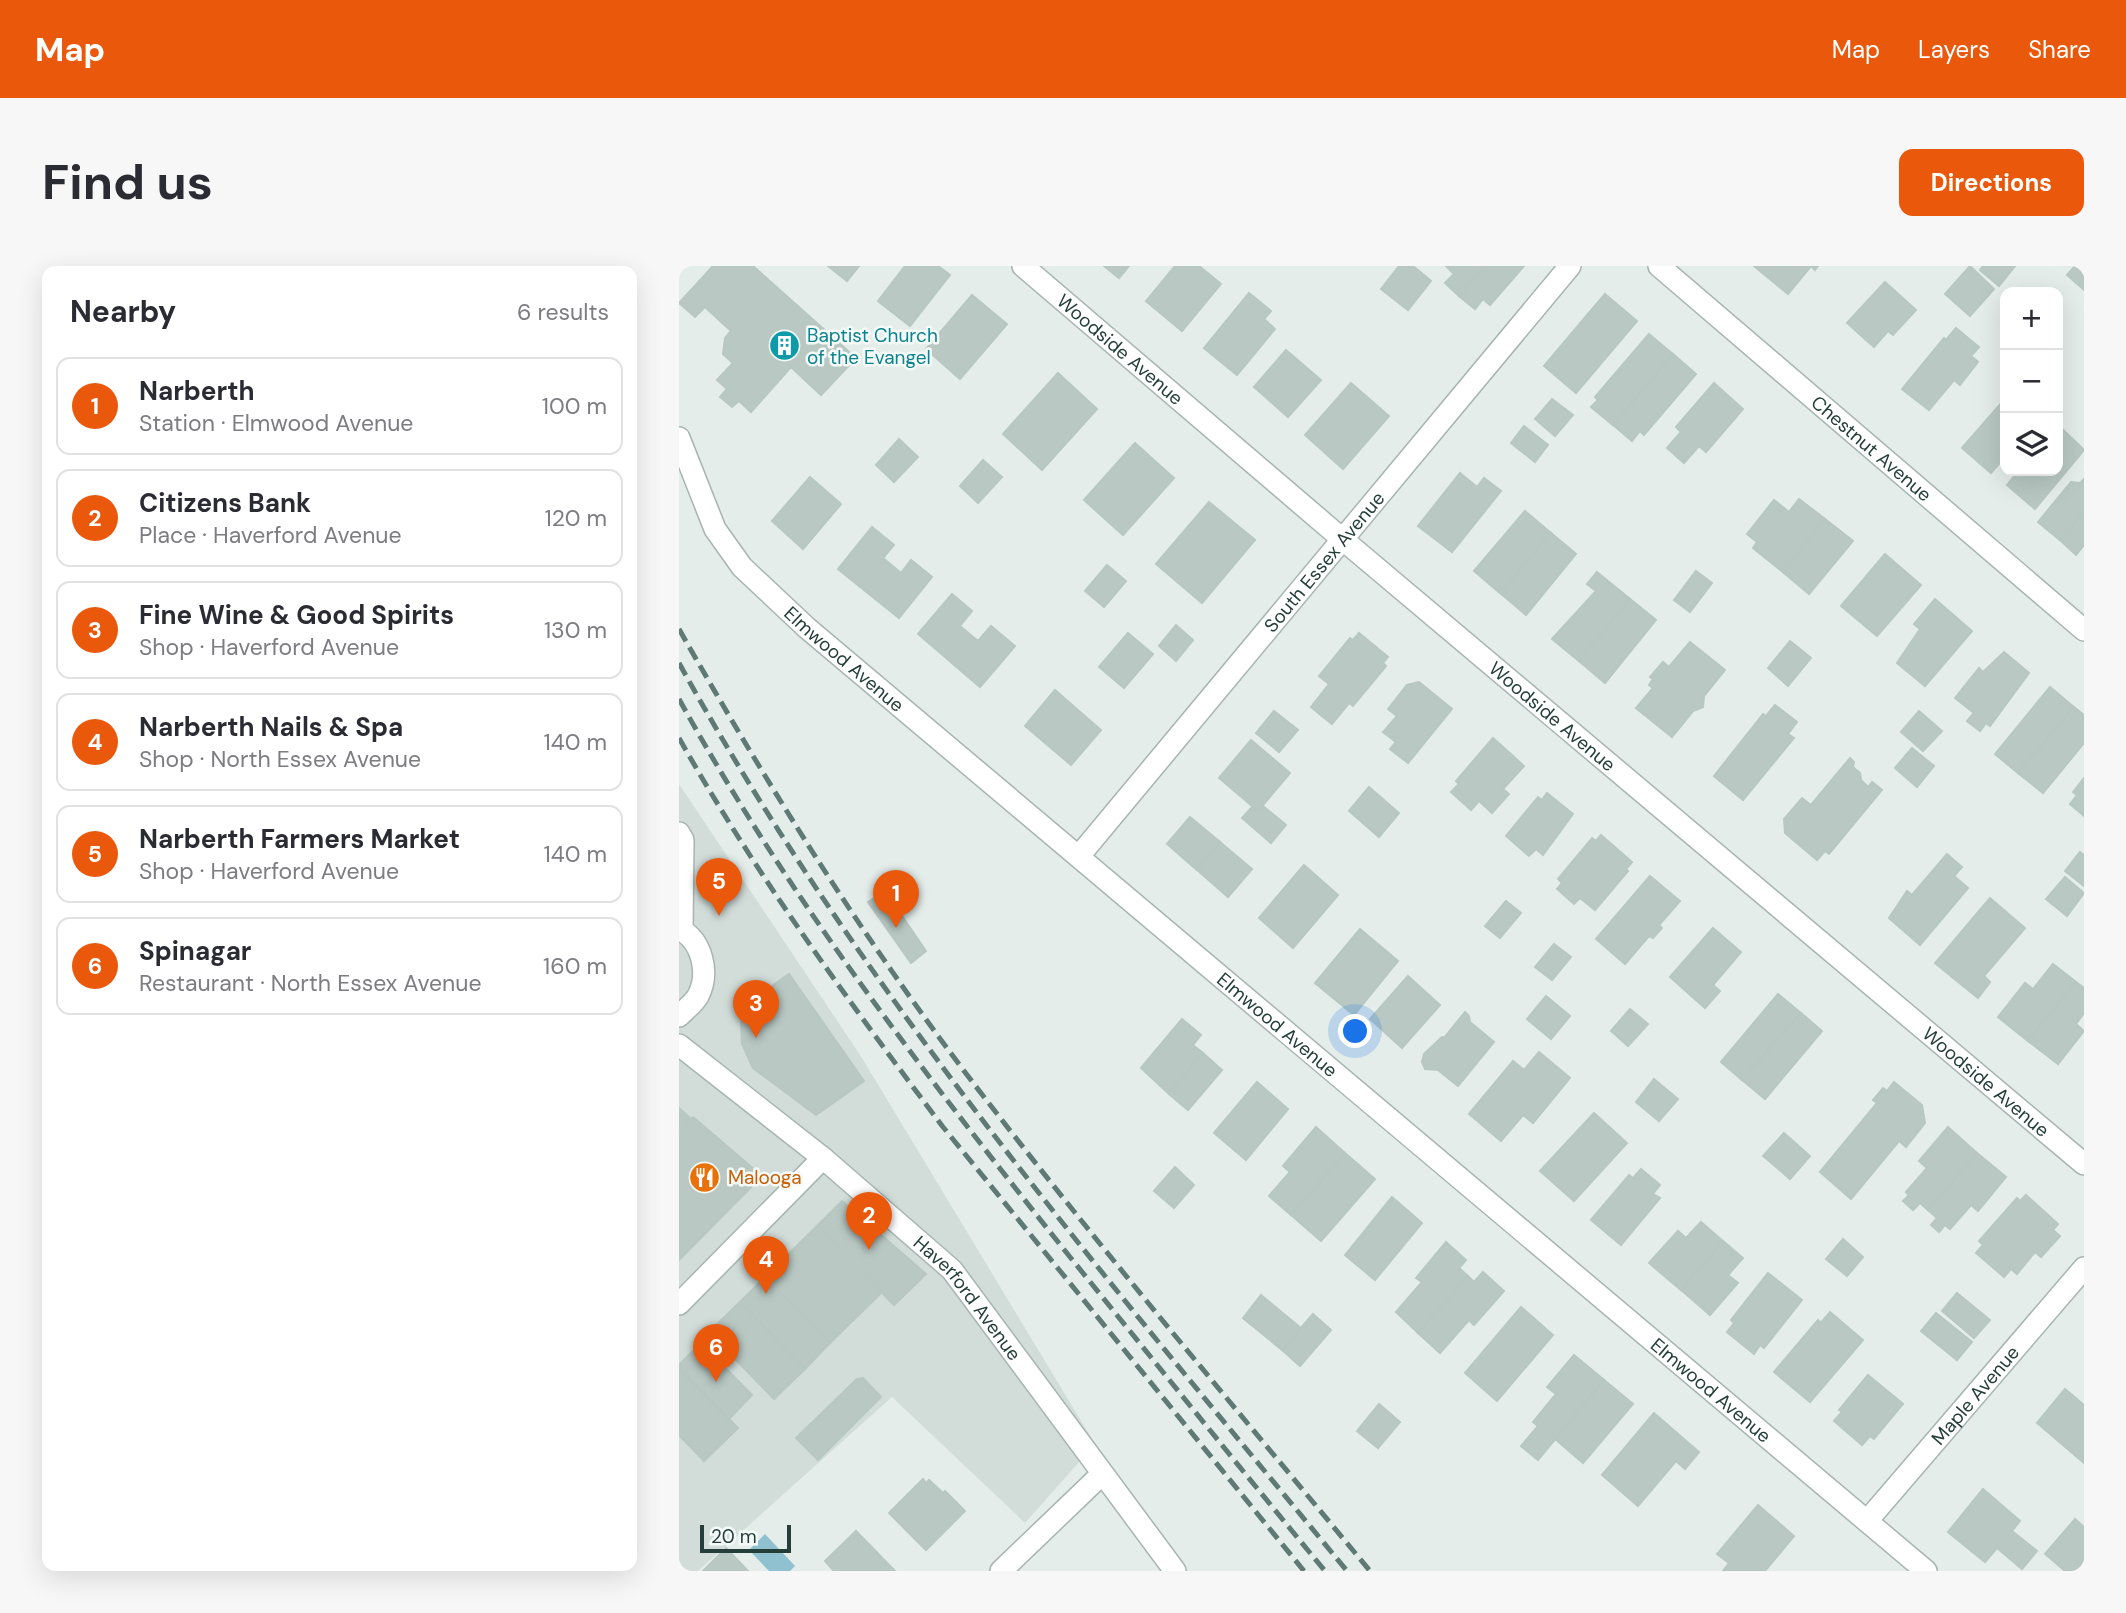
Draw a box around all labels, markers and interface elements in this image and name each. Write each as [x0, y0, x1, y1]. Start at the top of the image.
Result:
text: Map [35, 28, 105, 71]
text: Map [1832, 34, 1880, 65]
text: Layers [1918, 34, 1990, 65]
text: Share [2028, 34, 2091, 65]
button: Directions [1899, 149, 2084, 216]
text: Find us [42, 150, 213, 214]
map controls [2000, 287, 2063, 476]
button: + [2000, 287, 2063, 350]
street label: Woodside Avenue [1052, 289, 1188, 411]
text: Nearby [70, 292, 176, 331]
text: 6 results [517, 297, 609, 327]
place label: Baptist Church of the Evangel [807, 323, 938, 370]
building icon: Baptist Church of the Evangel [767, 329, 801, 363]
button: − [2000, 350, 2063, 413]
text: Narberth [139, 374, 254, 408]
street label: Chestnut Avenue [1806, 390, 1937, 507]
text: 1 [91, 391, 99, 421]
text: 100 m [542, 391, 607, 421]
text: Station · Elmwood Avenue [139, 408, 413, 438]
button: layers [2000, 413, 2063, 476]
text: Citizens Bank [139, 486, 311, 520]
street label: South Essex Avenue [1258, 486, 1390, 638]
text: 2 [88, 503, 102, 533]
text: 120 m [544, 503, 607, 533]
text: Place · Haverford Avenue [139, 520, 402, 550]
text: Fine Wine & Good Spirits [139, 598, 454, 632]
street label: Elmwood Avenue [779, 601, 909, 718]
text: 3 [88, 615, 102, 645]
text: 130 m [544, 615, 607, 645]
text: Shop · Haverford Avenue [139, 632, 399, 662]
street label: Woodside Avenue [1484, 656, 1621, 777]
text: Narberth Nails & Spa [139, 710, 403, 744]
text: 4 [88, 727, 102, 757]
text: 140 m [544, 727, 607, 757]
text: Shop · North Essex Avenue [139, 744, 421, 774]
text: Narberth Farmers Market [139, 822, 460, 856]
text: 5 [88, 839, 102, 869]
text: 140 m [544, 839, 607, 869]
text: Shop · Haverford Avenue [139, 856, 399, 886]
pin: 5 [696, 858, 742, 916]
pin: 1 [873, 870, 919, 928]
text: Spinagar [139, 934, 252, 968]
text: 6 [88, 951, 102, 981]
text: 160 m [543, 951, 607, 981]
street label: Elmwood Avenue [1212, 967, 1343, 1083]
text: Restaurant · North Essex Avenue [139, 968, 482, 998]
pin: 3 [733, 980, 779, 1038]
your location [1338, 1014, 1372, 1048]
street label: Woodside Avenue [1917, 1021, 2054, 1142]
restaurant icon: Malooga [688, 1160, 722, 1194]
place label: Malooga [728, 1165, 802, 1190]
pin: 2 [846, 1192, 892, 1250]
street label: Haverford Avenue [908, 1230, 1027, 1365]
pin: 4 [743, 1236, 789, 1294]
pin: 6 [693, 1324, 739, 1382]
street label: Elmwood Avenue [1645, 1332, 1776, 1448]
street label: Maple Avenue [1926, 1341, 2025, 1450]
scale bar [700, 1522, 791, 1554]
text: 20 m [711, 1524, 757, 1549]

